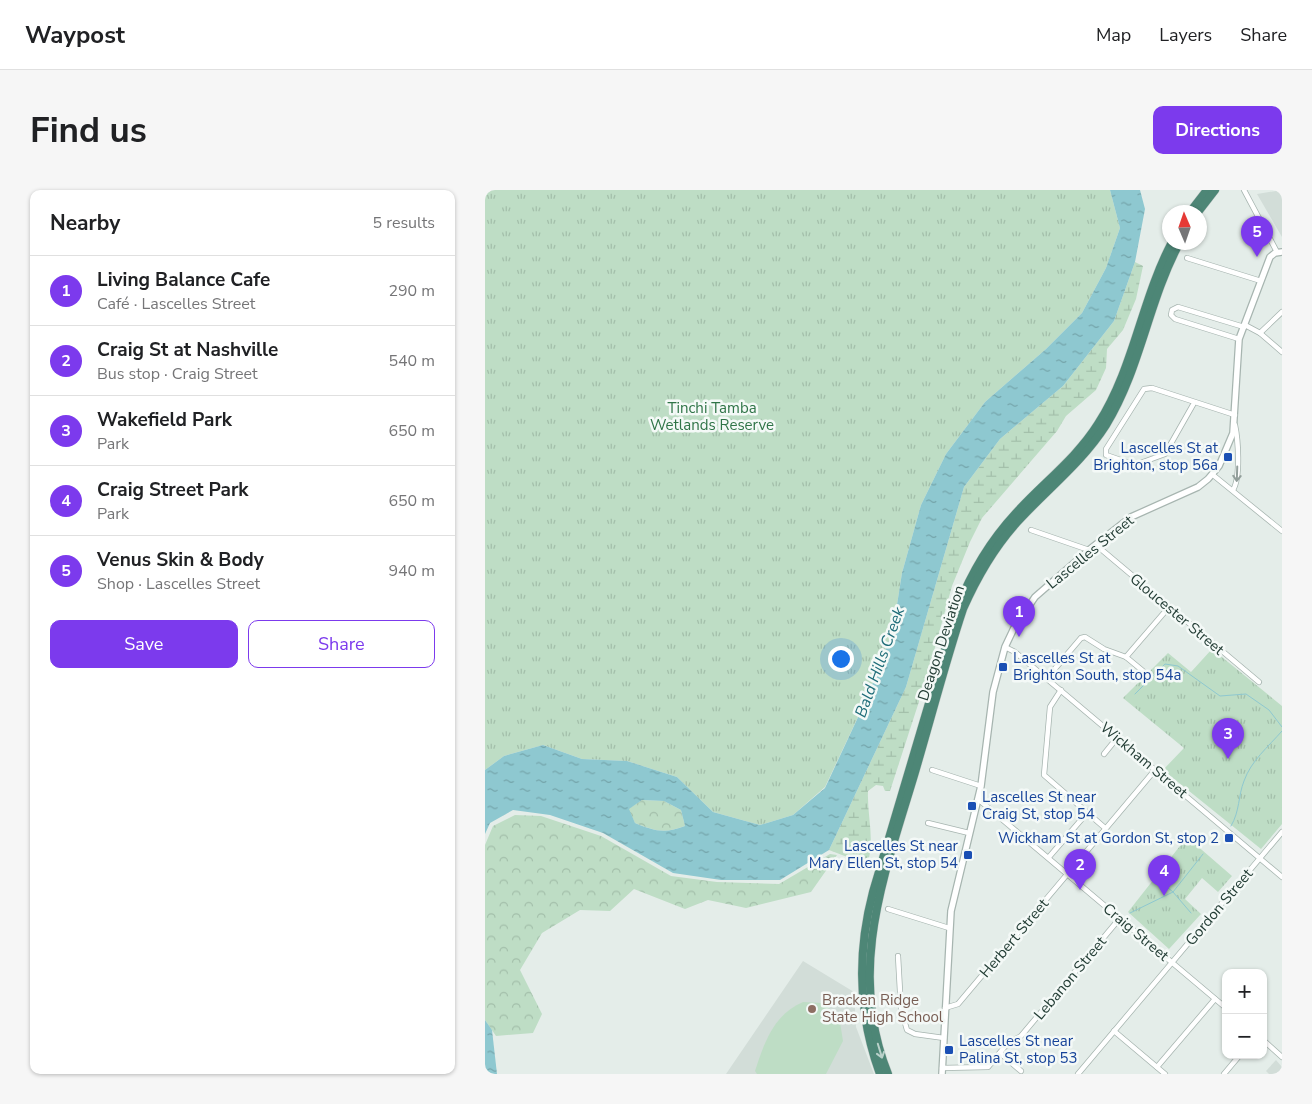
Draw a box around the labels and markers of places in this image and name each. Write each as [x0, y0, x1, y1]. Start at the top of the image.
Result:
pin: 5 [1241, 216, 1273, 257]
place label: Lascelles St at Brighton, stop 56a [1093, 438, 1219, 475]
marker: Lascelles St at Brighton, stop 56a [1222, 451, 1234, 463]
pin: 1 [1003, 596, 1035, 637]
place label: Lascelles St at Brighton South, stop 54a [1013, 648, 1181, 685]
marker: Lascelles St at Brighton South, stop 54a [997, 661, 1009, 673]
pin: 3 [1212, 718, 1244, 759]
place label: Lascelles St near Craig St, stop 54 [982, 787, 1097, 824]
marker: Lascelles St near Craig St, stop 54 [966, 800, 978, 812]
place label: Wickham St at Gordon St, stop 2 [998, 828, 1219, 848]
marker: Wickham St at Gordon St, stop 2 [1223, 832, 1235, 844]
place label: Lascelles St near Mary Ellen St, stop 54 [809, 836, 959, 873]
marker: Lascelles St near Mary Ellen St, stop 54 [962, 849, 974, 861]
pin: 2 [1064, 849, 1096, 890]
pin: 4 [1148, 855, 1180, 896]
place label: Bracken Ridge State High School [822, 990, 944, 1027]
marker: Bracken Ridge State High School [806, 1003, 818, 1015]
place label: Lascelles St near Palina St, stop 53 [959, 1031, 1078, 1068]
marker: Lascelles St near Palina St, stop 53 [943, 1044, 955, 1056]

